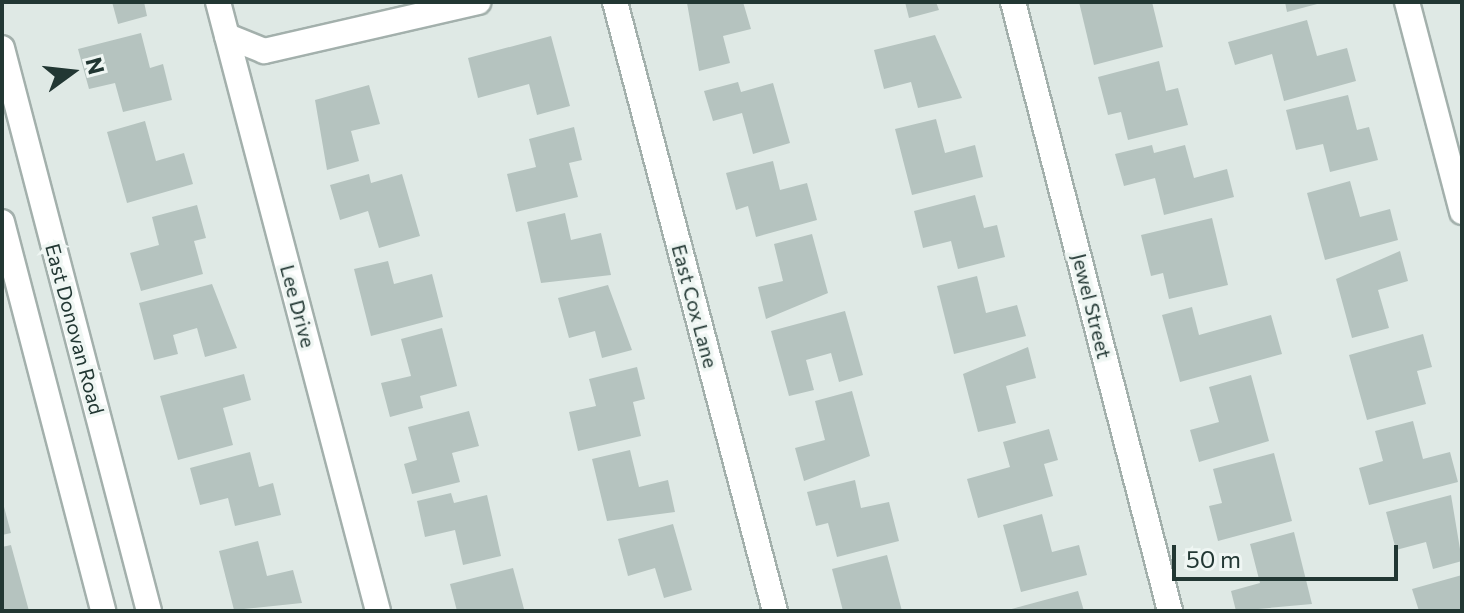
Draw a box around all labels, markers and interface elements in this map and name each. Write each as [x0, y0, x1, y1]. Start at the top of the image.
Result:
north arrow [32, 32, 112, 112]
text: N [80, 54, 111, 77]
street label: East Donovan Road [41, 241, 109, 417]
street label: East Cox Lane [667, 242, 723, 370]
street label: Jewel Street [1067, 251, 1117, 361]
street label: Lee Drive [275, 262, 321, 350]
scale bar [1176, 529, 1402, 579]
text: 50 m [1186, 544, 1241, 573]

